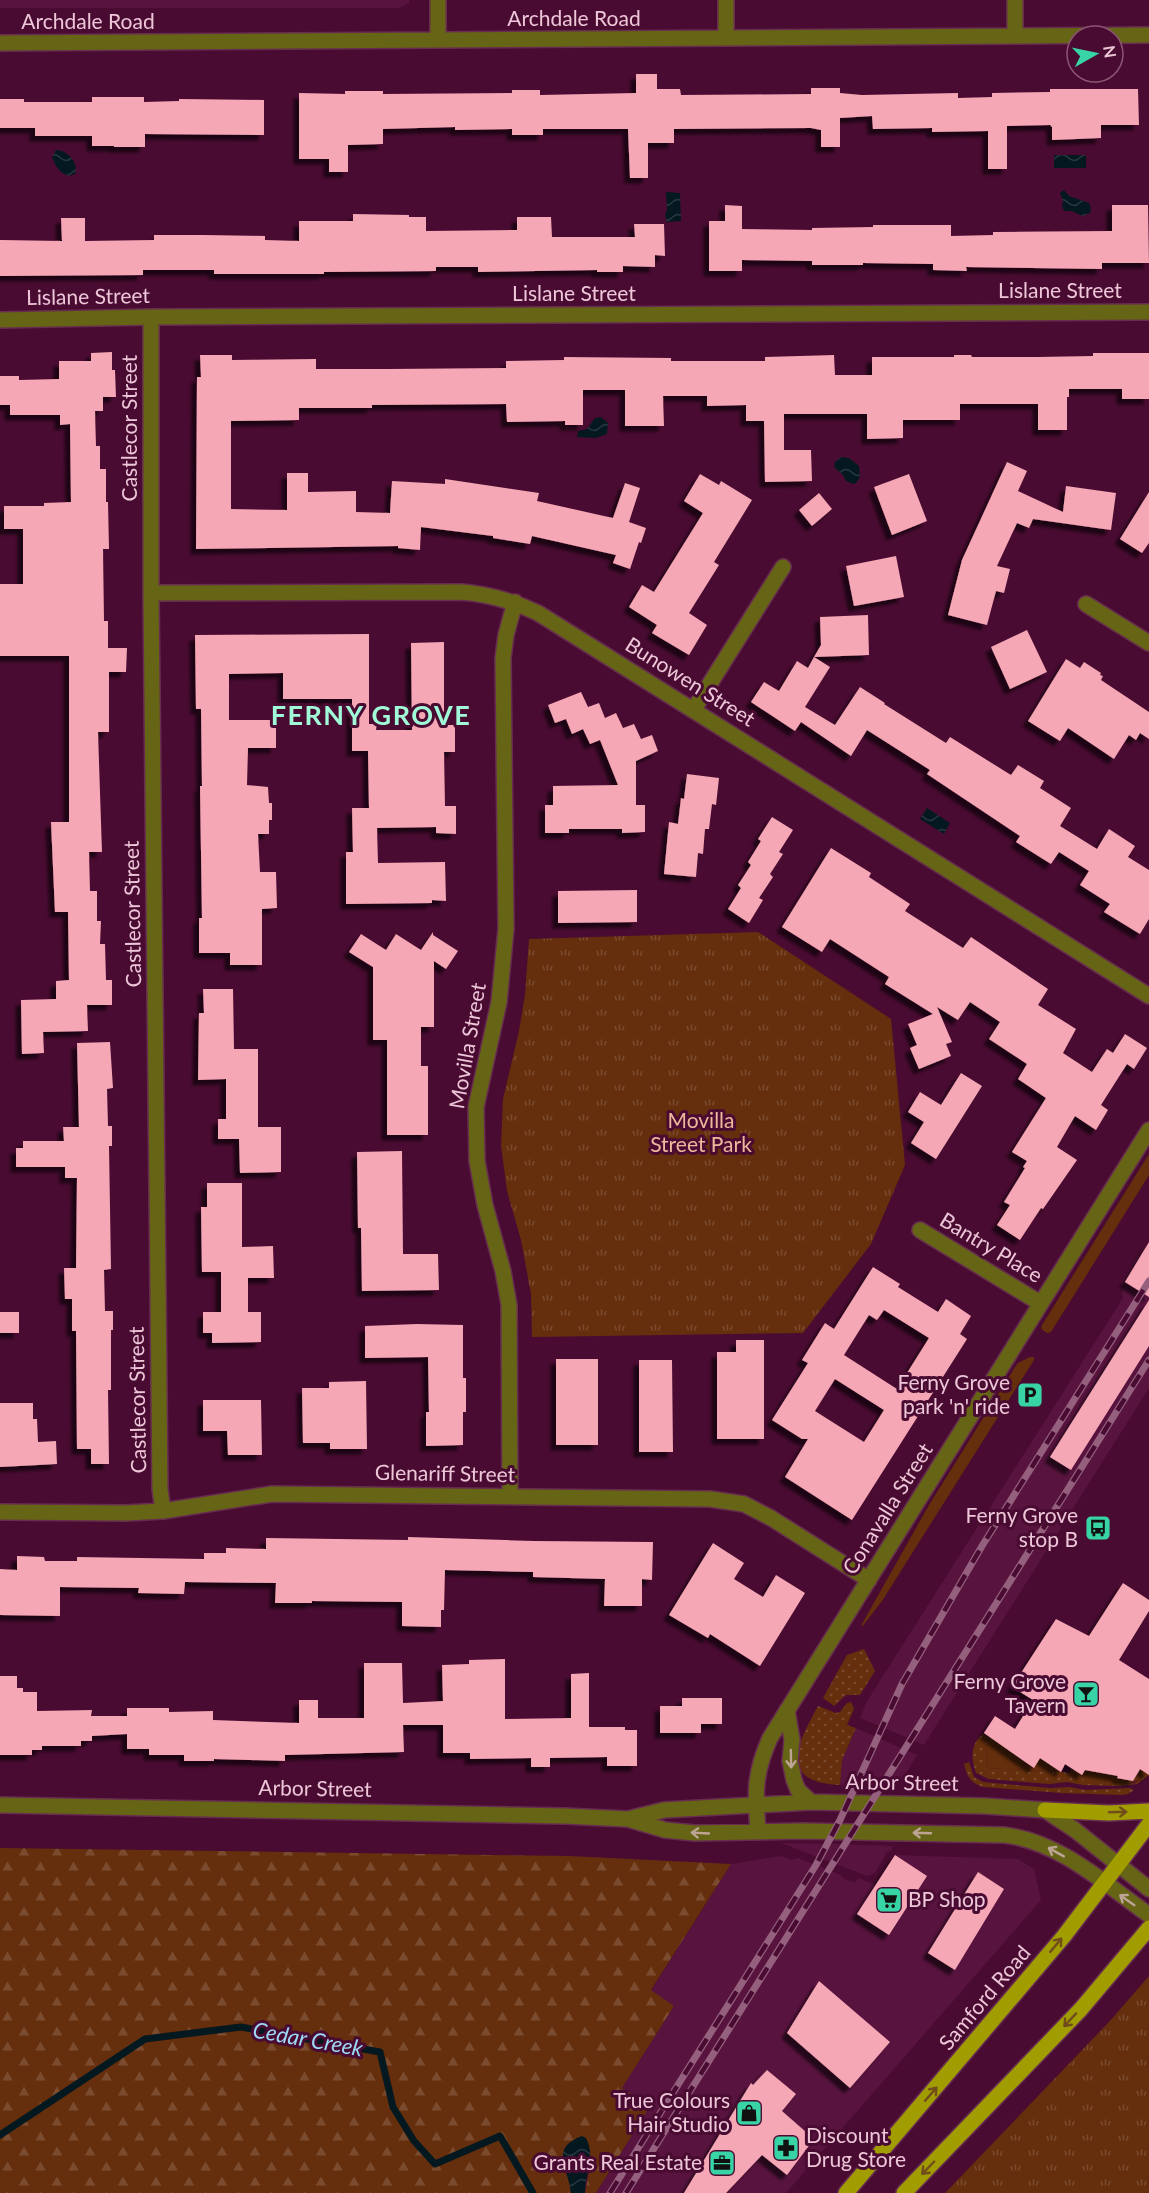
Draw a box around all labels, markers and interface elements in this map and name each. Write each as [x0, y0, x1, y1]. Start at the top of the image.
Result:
street label: Archdale Road [507, 5, 641, 30]
street label: Archdale Road [21, 8, 155, 33]
north arrow [1065, 24, 1125, 84]
text: N [1100, 44, 1121, 59]
street label: Lislane Street [998, 277, 1122, 302]
street label: Lislane Street [512, 280, 636, 305]
street label: Lislane Street [26, 282, 151, 309]
street label: Castlecor Street [116, 354, 141, 501]
street label: Bunowen Street [621, 631, 761, 731]
district label: FERNY GROVE [271, 698, 471, 731]
street label: Castlecor Street [118, 840, 145, 988]
street label: Movilla Street [443, 980, 490, 1111]
park label: Movilla Street Park [650, 1107, 752, 1156]
street label: Bantry Place [936, 1206, 1048, 1287]
street label: Castlecor Street [123, 1326, 150, 1474]
place label: Ferny Grove park 'n' ride [898, 1369, 1010, 1418]
parking icon: Ferny Grove park 'n' ride [1015, 1380, 1045, 1410]
street label: Conavalla Street [836, 1438, 937, 1578]
street label: Glenariff Street [375, 1459, 516, 1486]
place label: Ferny Grove stop B [966, 1502, 1078, 1551]
bus stop icon: Ferny Grove stop B [1083, 1513, 1113, 1543]
place label: Ferny Grove Tavern [954, 1668, 1066, 1717]
bar icon: Ferny Grove Tavern [1071, 1679, 1101, 1709]
one-way arrow [785, 1749, 797, 1768]
street label: Arbor Street [845, 1768, 959, 1795]
street label: Arbor Street [258, 1774, 372, 1801]
one-way arrow [1107, 1807, 1127, 1818]
one-way arrow [690, 1827, 710, 1838]
one-way arrow [912, 1827, 932, 1838]
one-way arrow [1048, 1846, 1065, 1858]
supermarket icon: BP Shop [874, 1885, 904, 1915]
place label: BP Shop [908, 1886, 986, 1911]
one-way arrow [1119, 1894, 1135, 1906]
one-way arrow [1050, 1937, 1063, 1953]
street label: Samford Road [933, 1940, 1035, 2054]
one-way arrow [1063, 2013, 1078, 2028]
water label: Cedar Creek [251, 2016, 366, 2062]
one-way arrow [924, 2086, 937, 2102]
place label: True Colours Hair Studio [613, 2087, 730, 2136]
shop icon: True Colours Hair Studio [734, 2098, 764, 2128]
place label: Discount Drug Store [806, 2122, 906, 2171]
pharmacy icon: Discount Drug Store [771, 2133, 801, 2163]
office icon: Grants Real Estate [707, 2148, 737, 2178]
place label: Grants Real Estate [534, 2149, 702, 2174]
one-way arrow [920, 2161, 935, 2176]

